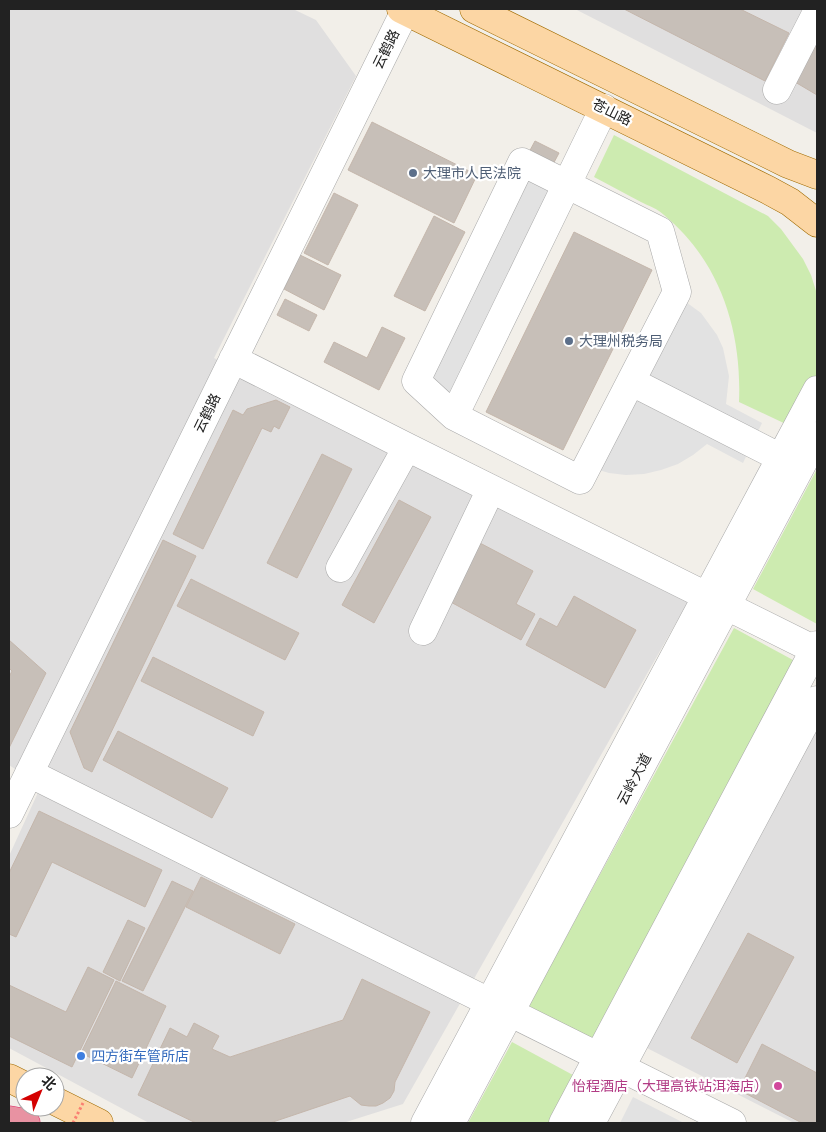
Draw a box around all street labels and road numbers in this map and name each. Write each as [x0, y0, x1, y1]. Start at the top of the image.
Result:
street label: 云鹤路 [370, 27, 403, 72]
street label: 苍山路 [589, 96, 634, 129]
street label: 云鹤路 [191, 391, 224, 436]
street label: 云岭大道 [614, 751, 655, 808]

